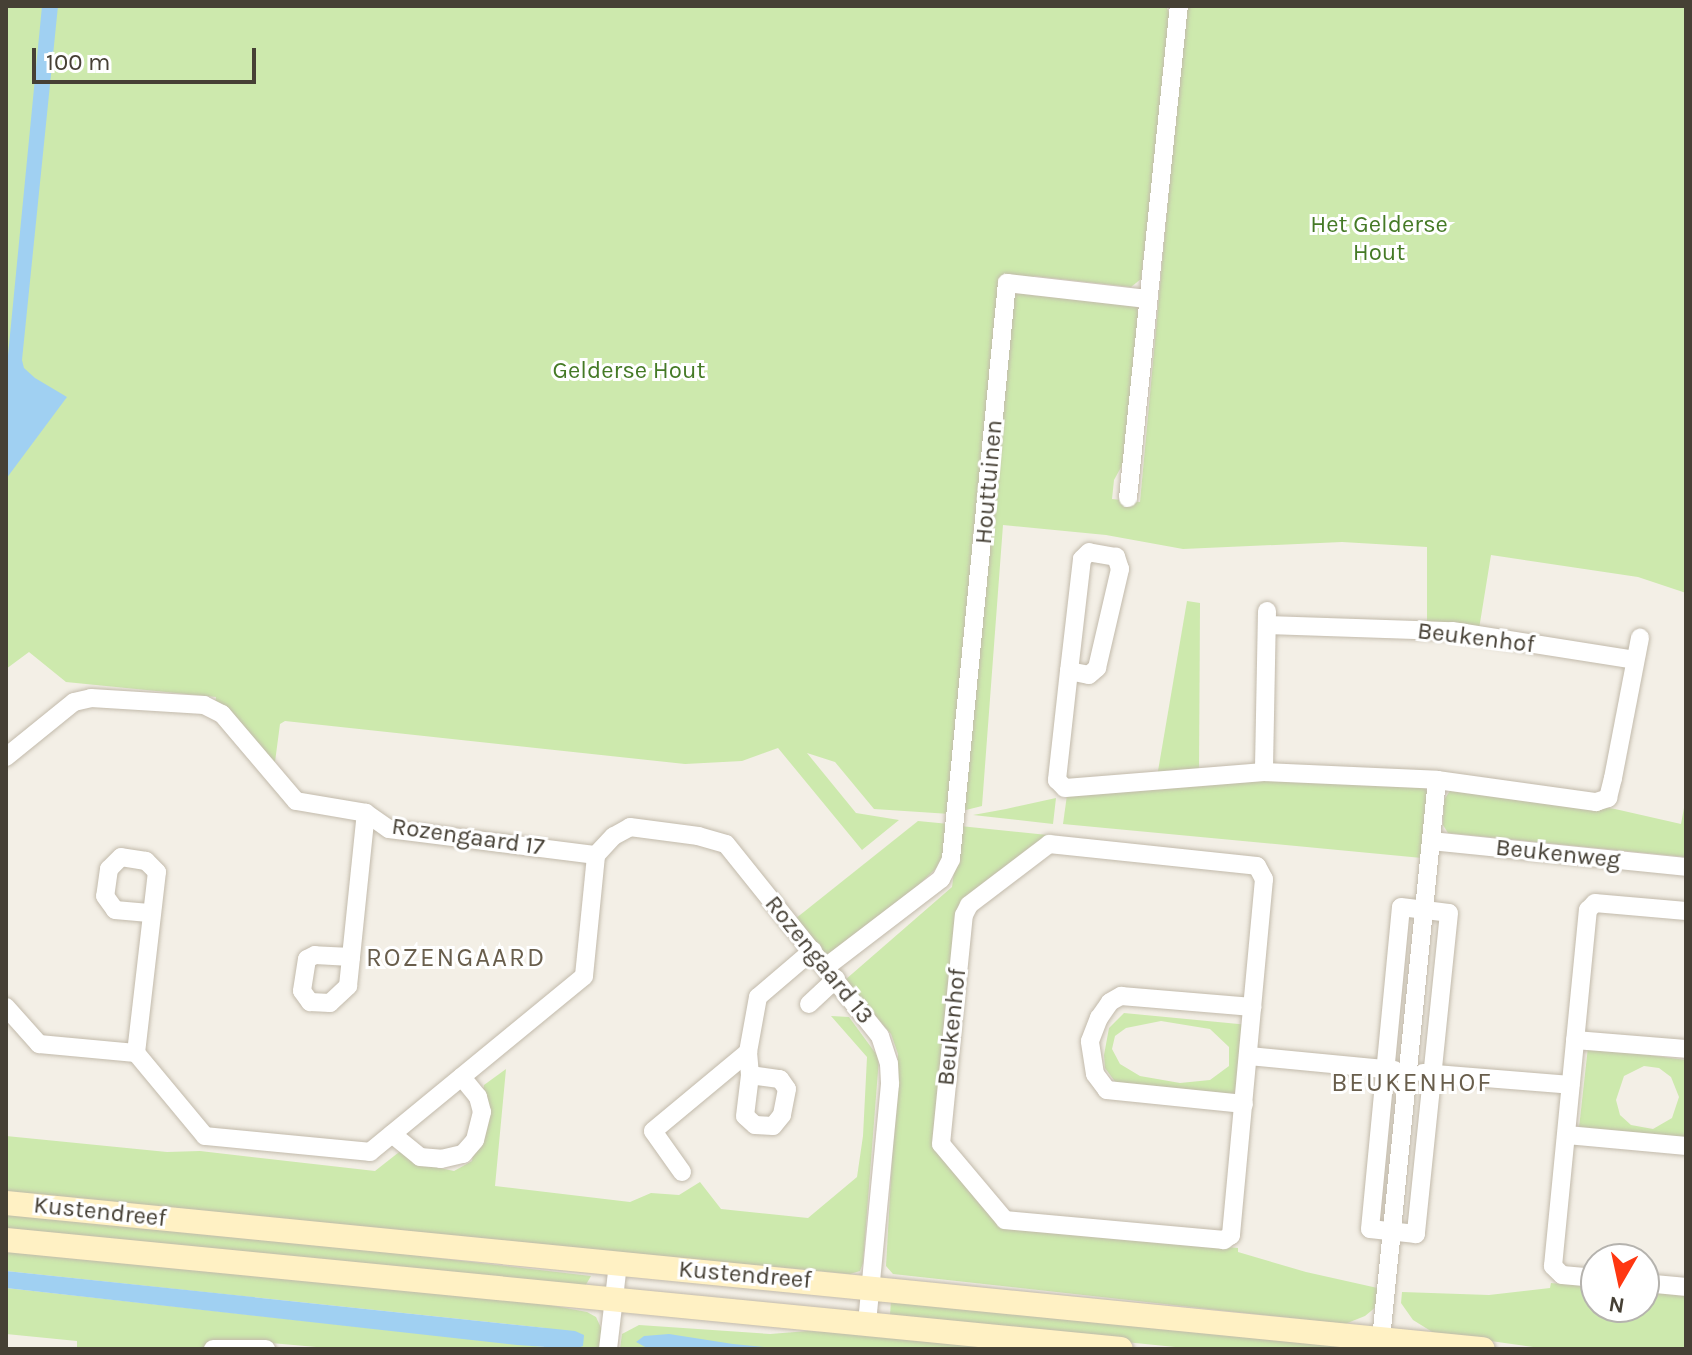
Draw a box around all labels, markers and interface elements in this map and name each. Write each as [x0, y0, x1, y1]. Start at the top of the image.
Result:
scale bar [36, 32, 260, 82]
text: 100 m [46, 48, 111, 76]
park label: Het Gelderse Hout [1310, 211, 1448, 267]
park label: Gelderse Hout [552, 357, 706, 385]
street label: Houttuinen [969, 419, 1009, 545]
street label: Beukenhof [1416, 617, 1536, 659]
street label: Rozengaard 17 [390, 812, 546, 862]
street label: Beukenweg [1494, 833, 1622, 875]
street label: Rozengaard 13 [759, 890, 879, 1030]
district label: ROZENGAARD [366, 942, 546, 974]
street label: Beukenhof [932, 967, 972, 1087]
district label: BEUKENHOF [1331, 1067, 1493, 1099]
street label: Kustendreef [32, 1191, 168, 1233]
north arrow [1580, 1243, 1660, 1323]
street label: Kustendreef [677, 1255, 813, 1295]
text: N [1607, 1291, 1626, 1319]

